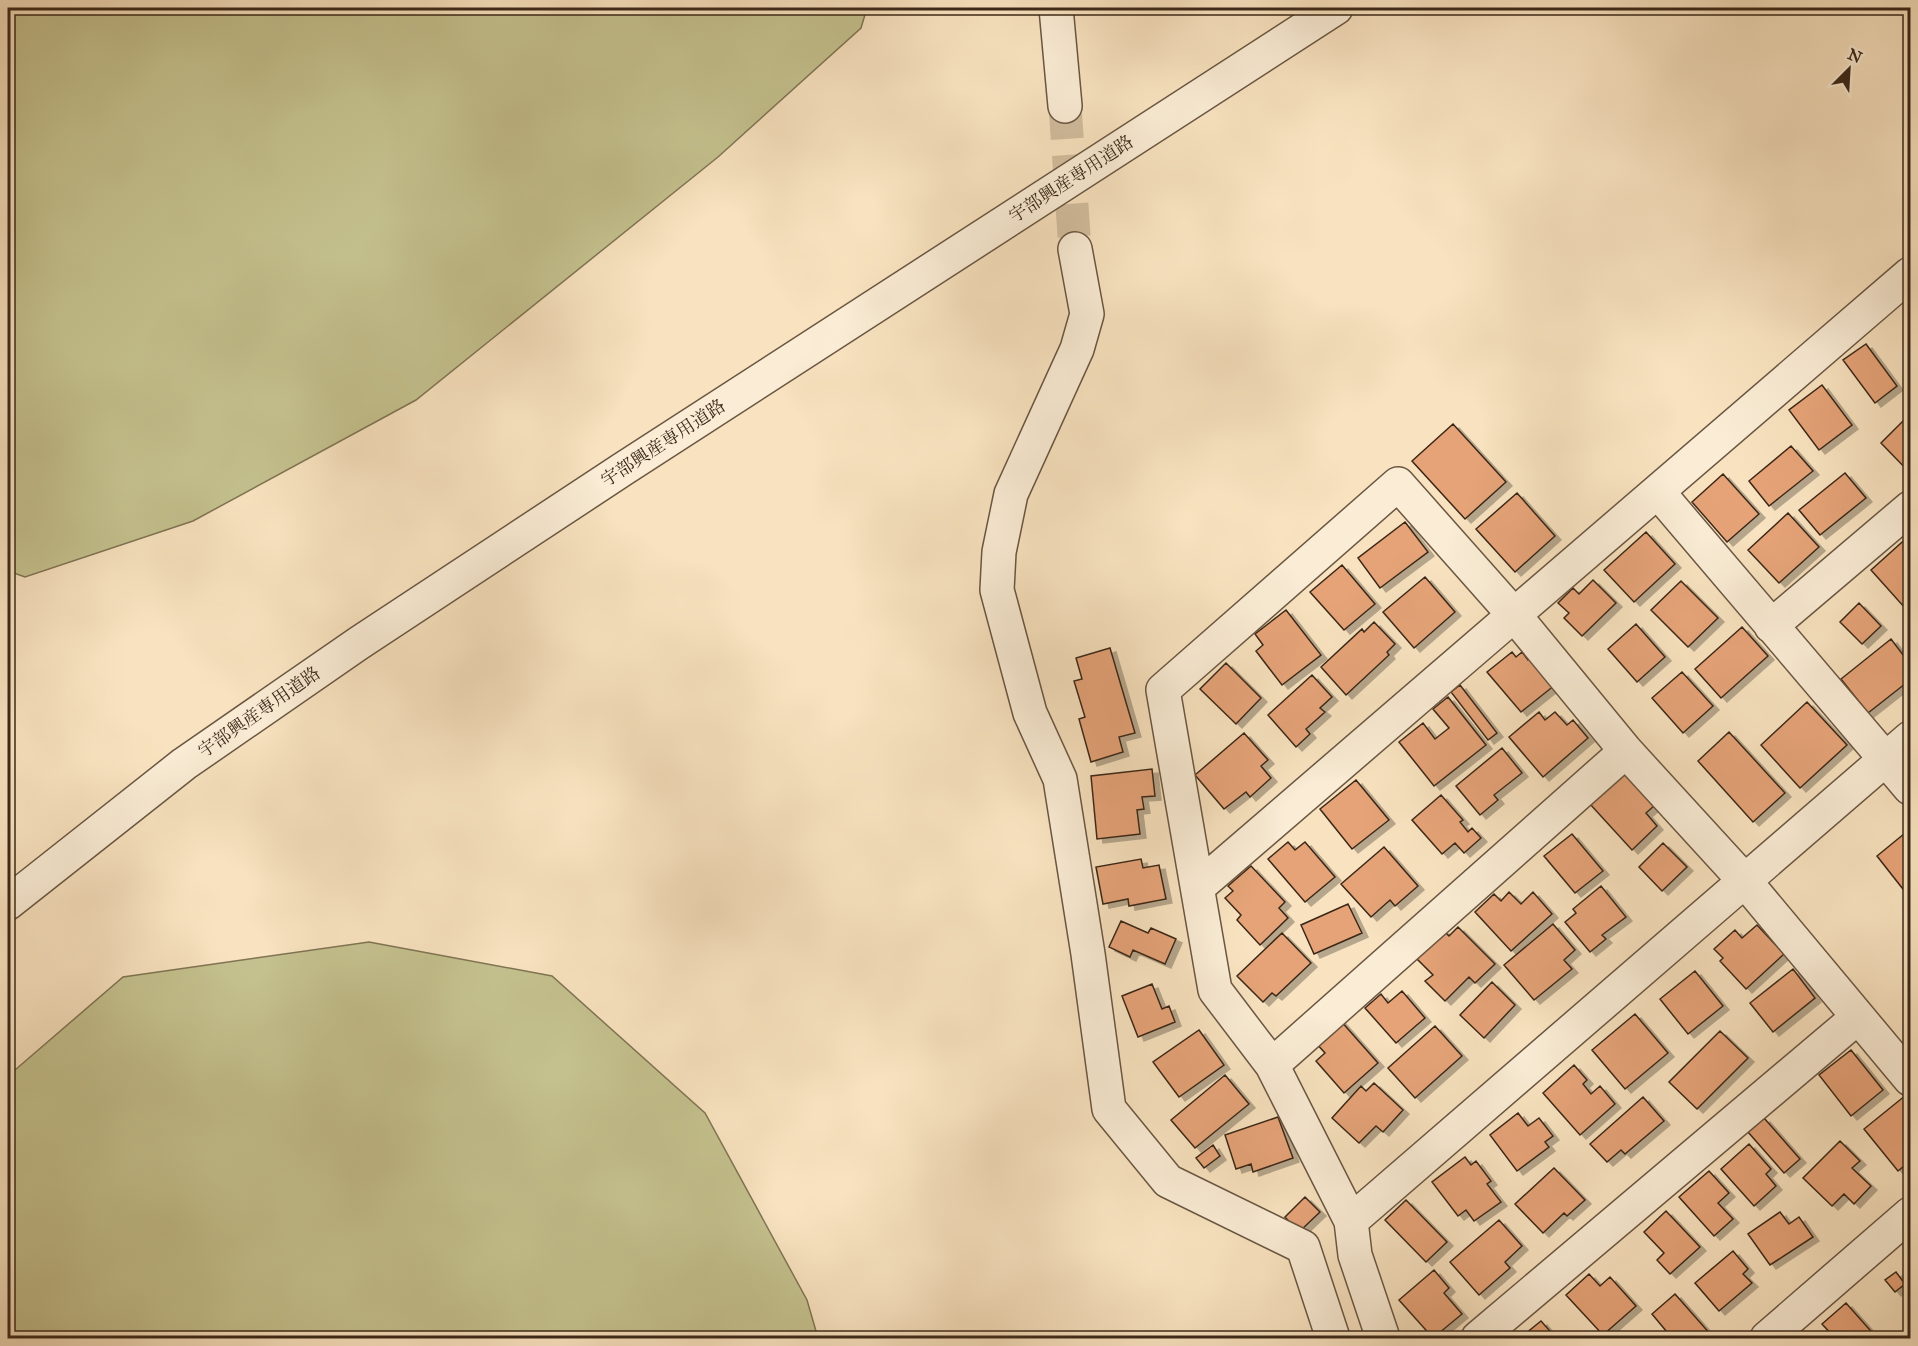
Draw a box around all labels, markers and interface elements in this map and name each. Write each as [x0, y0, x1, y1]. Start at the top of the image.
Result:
north arrow [1819, 39, 1879, 99]
text: N [1845, 44, 1865, 67]
street label: 宇部興産専用道路 [1005, 131, 1137, 227]
street label: 宇部興産専用道路 [597, 395, 729, 491]
street label: 宇部興産専用道路 [194, 662, 324, 762]

